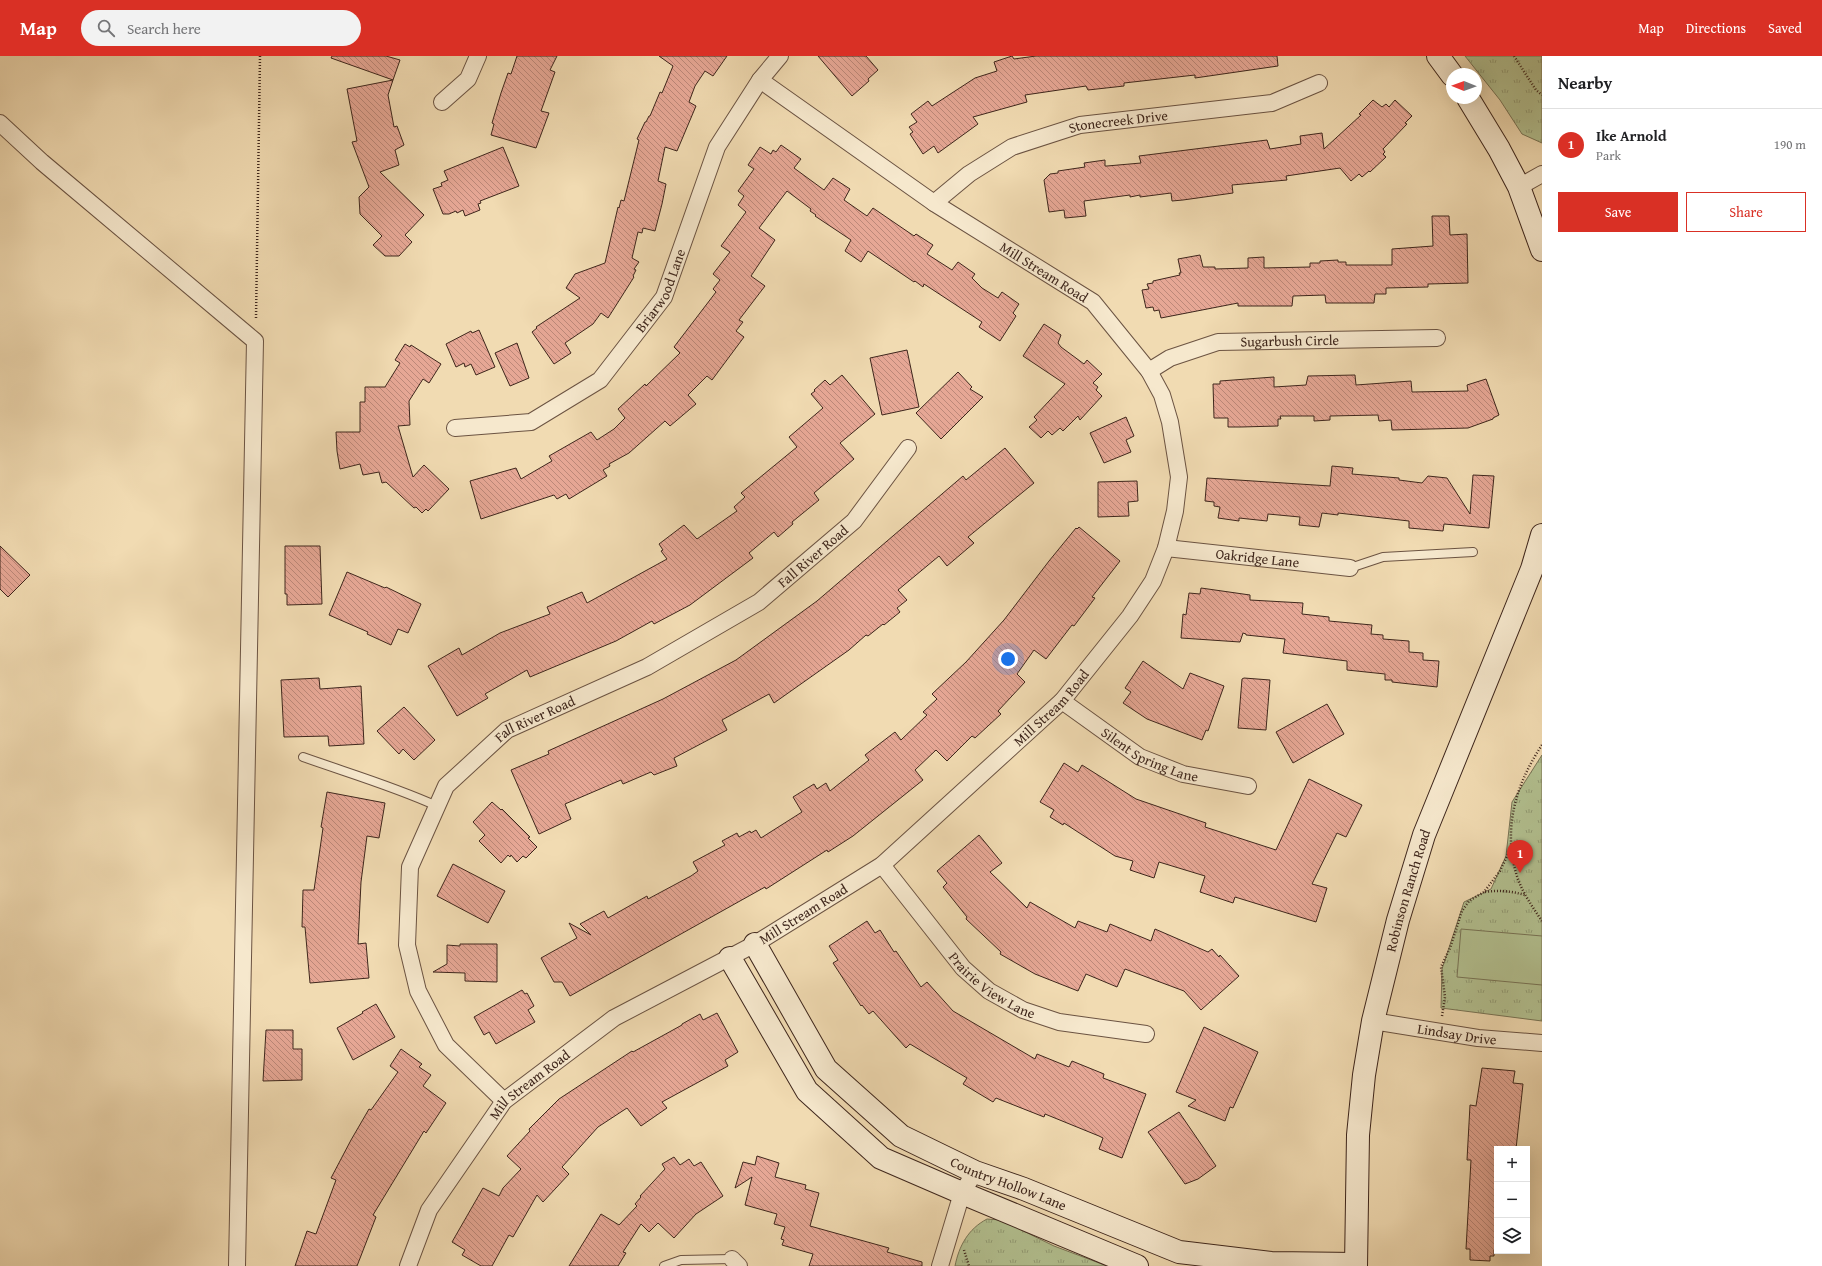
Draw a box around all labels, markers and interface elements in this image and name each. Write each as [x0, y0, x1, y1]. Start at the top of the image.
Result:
search box [81, 10, 361, 46]
text: Map [20, 14, 57, 42]
icon: search [95, 17, 117, 39]
text: Search here [127, 18, 201, 39]
text: Map [1638, 18, 1664, 38]
text: Directions [1686, 18, 1746, 38]
text: Saved [1768, 18, 1802, 38]
north arrow [1446, 68, 1482, 104]
text: Nearby [1558, 70, 1612, 95]
street label: Stonecreek Drive [1066, 105, 1169, 138]
text: Ike Arnold [1596, 125, 1667, 146]
text: 1 [1568, 135, 1574, 154]
text: 190 m [1774, 135, 1806, 154]
text: Park [1596, 146, 1621, 165]
button: Save [1558, 192, 1678, 232]
button: Share [1686, 192, 1806, 232]
street label: Mill Stream Road [996, 237, 1092, 307]
street label: Briarwood Lane [630, 246, 690, 336]
street label: Sugarbush Circle [1240, 330, 1340, 352]
street label: Fall River Road [773, 520, 853, 592]
street label: Oakridge Lane [1215, 543, 1301, 572]
your location [998, 649, 1018, 669]
street label: Mill Stream Road [1009, 665, 1094, 751]
street label: Fall River Road [490, 691, 579, 747]
street label: Silent Spring Lane [1097, 722, 1200, 787]
street label: Robinson Ranch Road [1380, 826, 1435, 954]
pin: 1 [1507, 840, 1533, 873]
street label: Mill Stream Road [755, 879, 852, 949]
street label: Prairie View Lane [944, 948, 1038, 1023]
street label: Lindsay Drive [1416, 1018, 1498, 1049]
street label: Mill Stream Road [484, 1044, 575, 1124]
map controls [1494, 1146, 1530, 1254]
button: + [1494, 1146, 1530, 1182]
street label: Country Hollow Lane [947, 1152, 1070, 1215]
button: − [1494, 1182, 1530, 1218]
button: layers [1494, 1218, 1530, 1254]

